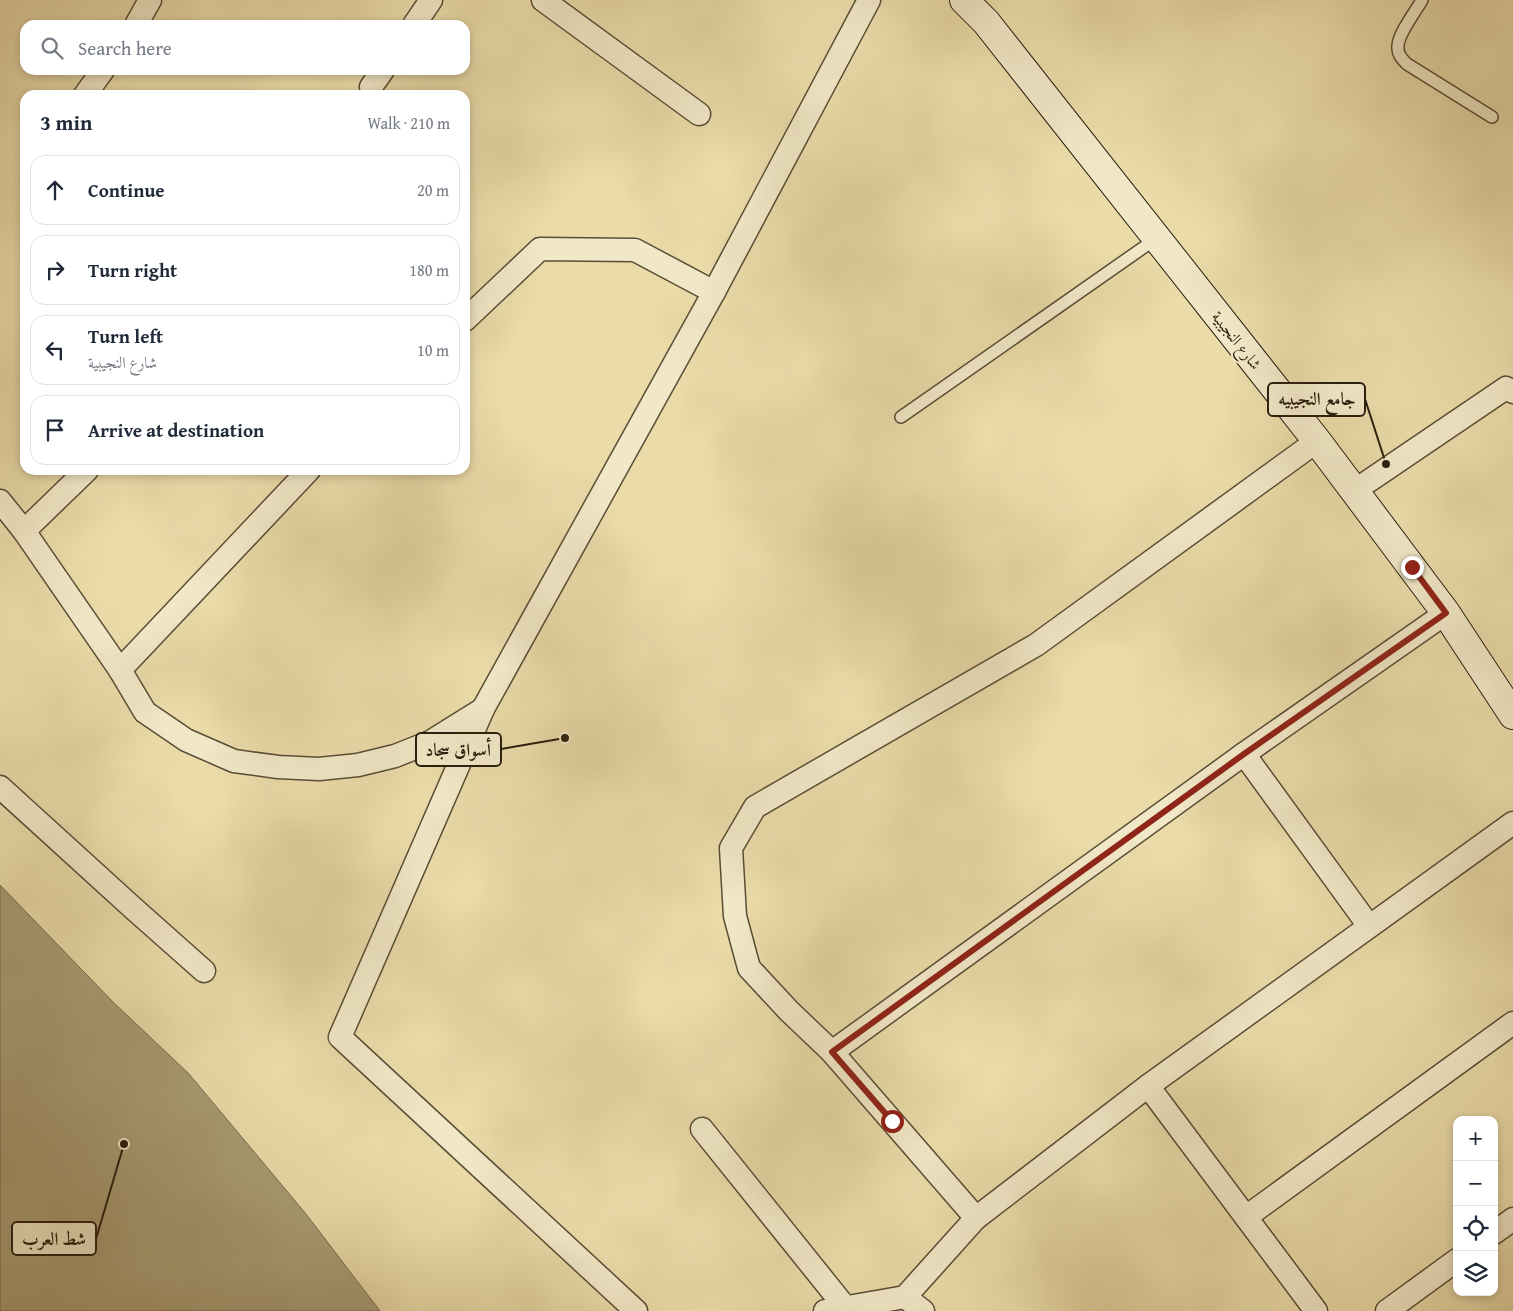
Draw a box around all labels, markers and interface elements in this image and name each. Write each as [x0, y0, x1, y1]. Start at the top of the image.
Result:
search box [20, 20, 470, 75]
icon: search [38, 34, 66, 62]
text: Search here [78, 34, 172, 62]
text: 3 min [40, 107, 92, 138]
text: Walk · 210 m [367, 111, 450, 135]
icon: ahead [41, 176, 69, 204]
text: Continue [88, 176, 165, 204]
text: 20 m [417, 178, 449, 202]
icon: right [41, 256, 69, 284]
text: Turn right [88, 256, 177, 284]
text: 180 m [409, 258, 449, 282]
street label: شارع النجيبية [1205, 305, 1268, 376]
text: Turn left [88, 322, 163, 350]
icon: left [41, 336, 69, 364]
text: 10 m [417, 338, 449, 362]
text: شارع النجيبية [88, 350, 157, 374]
callout: جامع النجيبيه [1268, 383, 1365, 416]
text: جامع النجيبيه [1278, 385, 1356, 416]
icon: arrive [41, 416, 69, 444]
text: Arrive at destination [88, 416, 264, 444]
route end [1401, 556, 1424, 579]
callout: أسواق سجاد [416, 733, 501, 766]
text: أسواق سجاد [425, 736, 492, 763]
route start [881, 1110, 904, 1133]
map controls [1453, 1116, 1498, 1296]
button: + [1453, 1116, 1498, 1161]
button: − [1453, 1161, 1498, 1206]
button: locate [1453, 1206, 1498, 1251]
callout: شط العرب [12, 1222, 96, 1255]
text: شط العرب [22, 1225, 86, 1252]
button: layers [1453, 1251, 1498, 1296]

